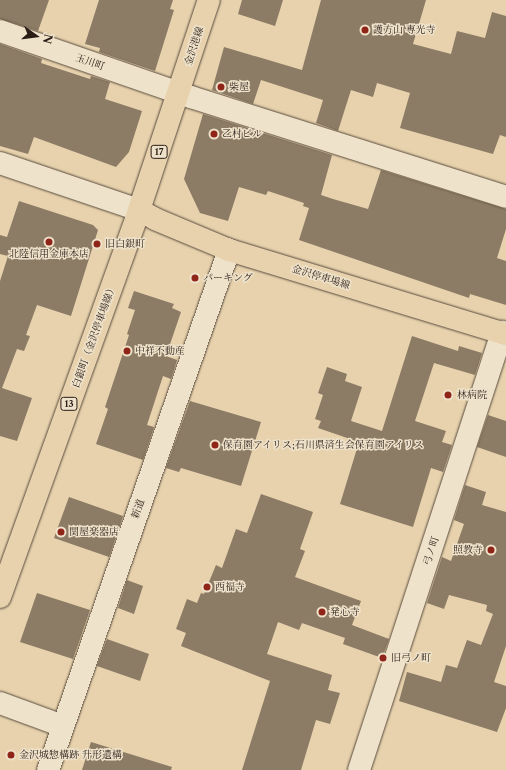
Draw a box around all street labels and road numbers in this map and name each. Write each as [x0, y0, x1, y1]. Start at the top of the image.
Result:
street label: 金沢港線 [182, 25, 206, 67]
street label: 玉川町 [74, 51, 106, 73]
road number: 17 [150, 145, 168, 159]
street label: 金沢停車場線 [291, 262, 351, 292]
street label: 白銀町（金沢停車場線） [70, 282, 118, 390]
road number: 13 [60, 397, 78, 411]
street label: 新道 [129, 498, 147, 520]
street label: 弓ノ町 [421, 535, 441, 567]

